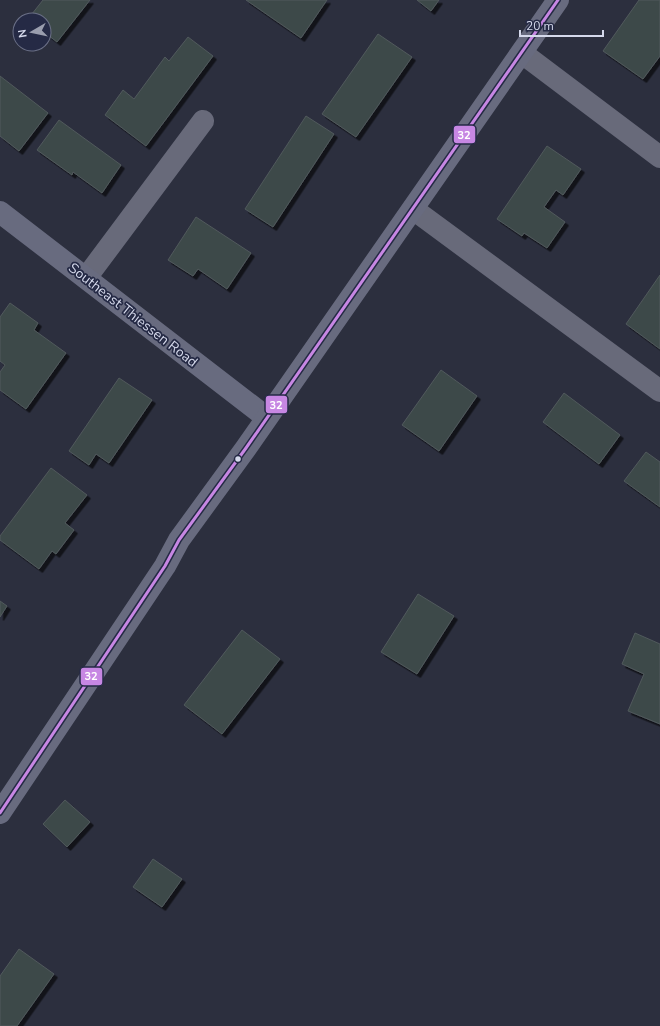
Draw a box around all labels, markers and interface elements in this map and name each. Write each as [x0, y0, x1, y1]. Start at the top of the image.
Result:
north arrow [12, 12, 52, 52]
scale bar [520, 12, 603, 38]
text: 20 m [526, 18, 554, 34]
text: N [15, 28, 31, 39]
line badge: 32 [453, 125, 476, 144]
text: 32 [457, 128, 471, 143]
street label: Southeast Thiessen Road [64, 258, 202, 372]
line badge: 32 [265, 395, 288, 414]
text: 32 [269, 398, 283, 413]
unlabelled marker [233, 454, 243, 464]
line badge: 32 [80, 667, 103, 686]
text: 32 [84, 669, 98, 684]

